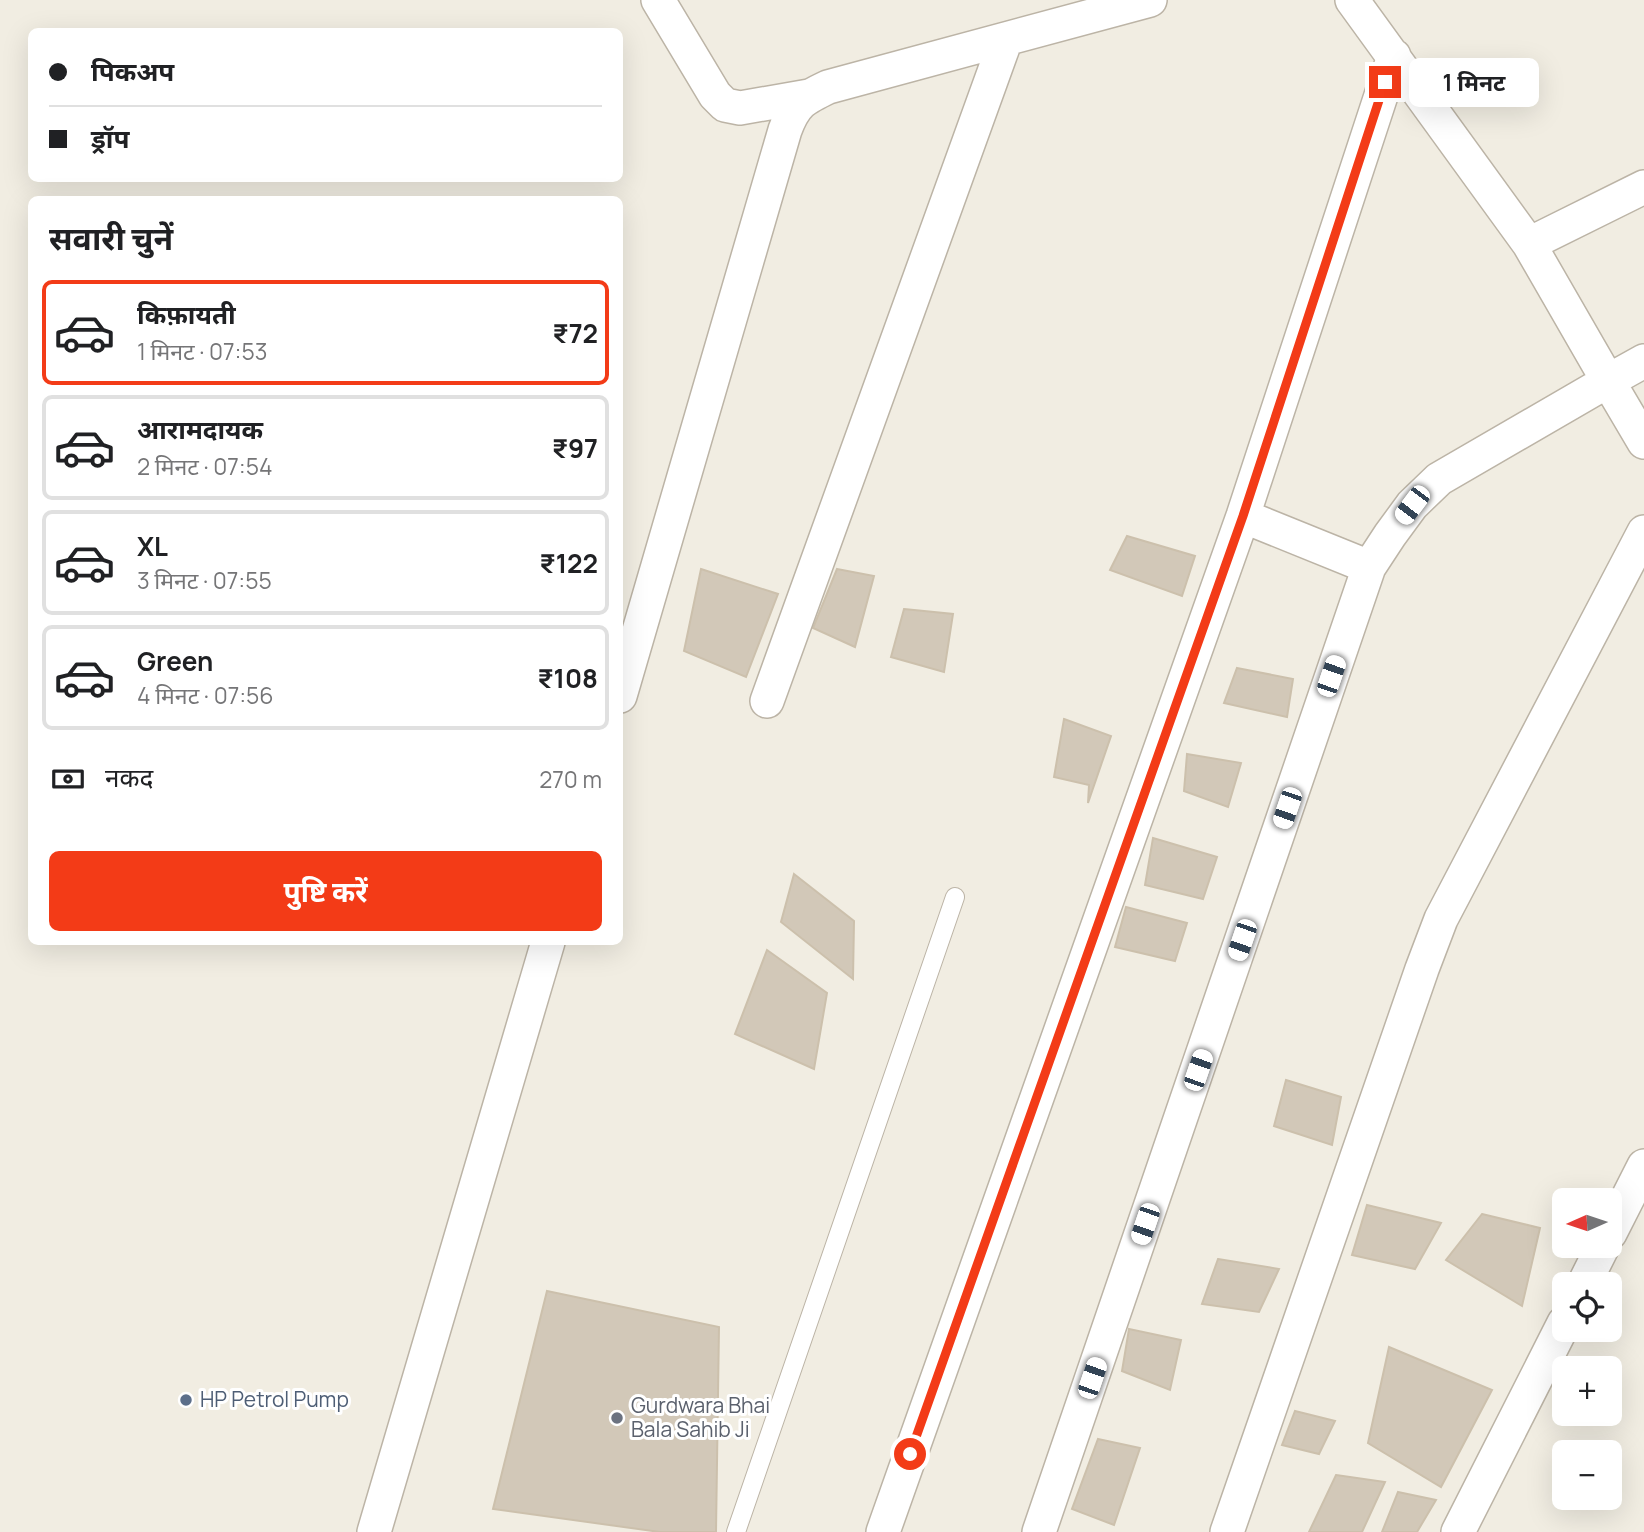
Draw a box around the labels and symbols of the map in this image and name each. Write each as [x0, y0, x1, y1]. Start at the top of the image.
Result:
callout: 1 मिनट [1410, 57, 1539, 106]
route end [1369, 66, 1401, 98]
car [1391, 482, 1434, 528]
car [1315, 653, 1348, 699]
car [1271, 785, 1304, 831]
car [1226, 917, 1259, 963]
car [1182, 1047, 1215, 1093]
north arrow [1552, 1188, 1622, 1258]
car [1129, 1201, 1162, 1247]
car [1076, 1355, 1109, 1401]
place label: HP Petrol Pump [200, 1385, 349, 1413]
place label: Gurdwara Bhai Bala Sahib Ji [631, 1391, 770, 1443]
marker: HP Petrol Pump [178, 1392, 194, 1408]
marker: Gurdwara Bhai Bala Sahib Ji [609, 1410, 625, 1426]
route start [894, 1438, 926, 1470]

